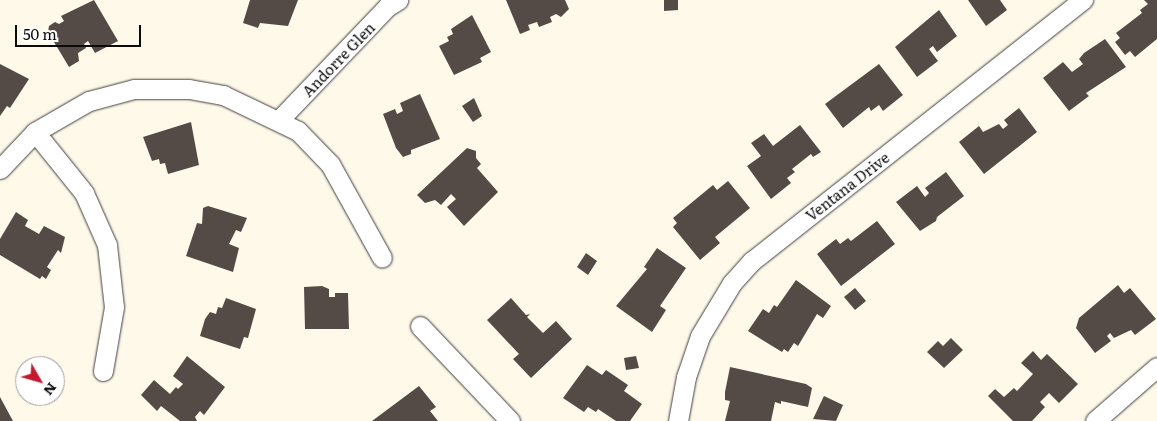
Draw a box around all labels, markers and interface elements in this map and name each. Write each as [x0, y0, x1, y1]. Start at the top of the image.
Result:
scale bar [18, 15, 144, 47]
street label: Andorre Glen [298, 18, 378, 100]
text: 50 m [23, 22, 57, 45]
street label: Ventana Drive [802, 148, 892, 224]
north arrow [15, 356, 65, 406]
text: N [40, 379, 63, 400]

